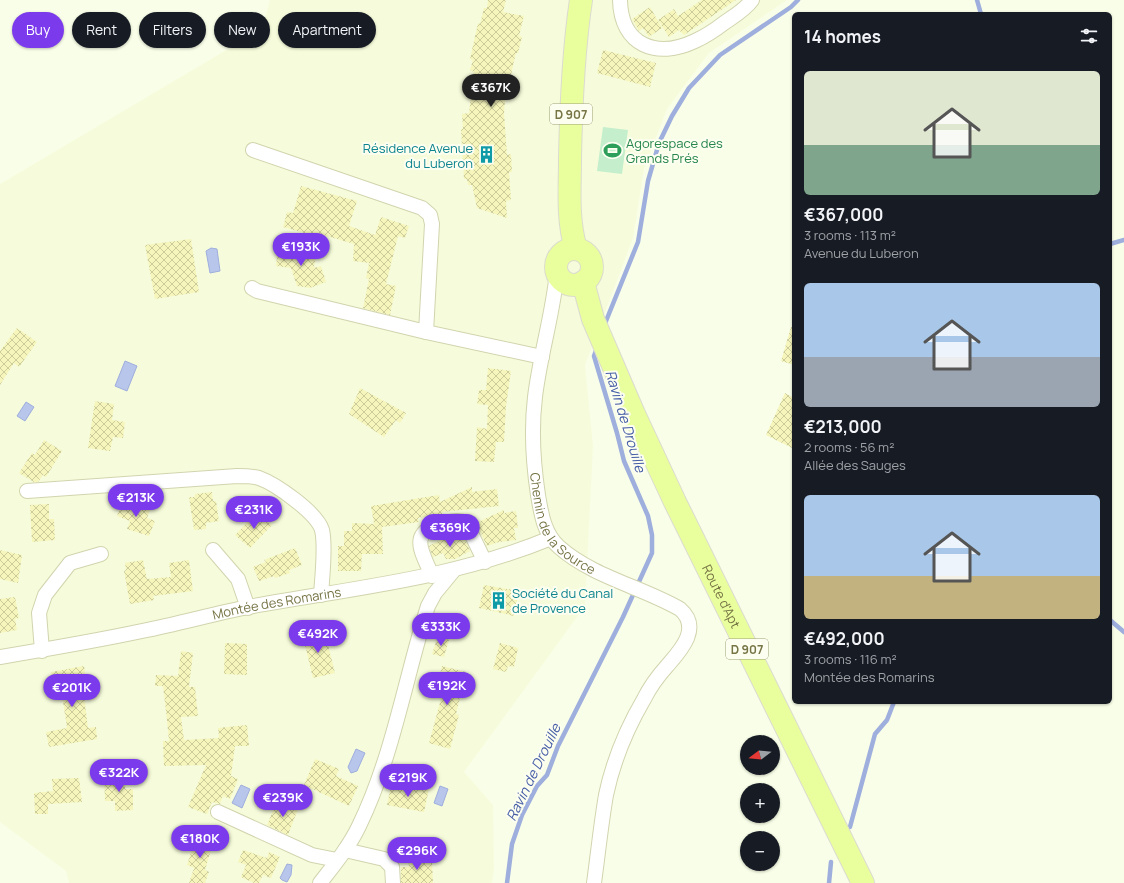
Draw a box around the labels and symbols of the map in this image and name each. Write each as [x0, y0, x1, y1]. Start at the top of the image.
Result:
pin: €367K [463, 74, 519, 108]
road number: D 907 [550, 104, 592, 124]
place label: Agorespace des Grands Prés [626, 134, 723, 167]
place label: Résidence Avenue du Luberon [363, 139, 473, 172]
sports icon: Agorespace des Grands Prés [603, 140, 623, 160]
building icon: Résidence Avenue du Luberon [476, 145, 496, 165]
pin: €193K [273, 233, 329, 267]
water label: Ravin de Drouille [601, 368, 651, 475]
street label: Chemin de la Source [526, 472, 599, 578]
pin: €213K [108, 484, 164, 518]
pin: €231K [226, 496, 282, 530]
pin: €369K [422, 514, 478, 548]
street label: Route d'Apt [698, 561, 745, 631]
street label: Montée des Romarins [211, 582, 343, 624]
place label: Société du Canal de Provence [512, 584, 613, 617]
building icon: Société du Canal de Provence [489, 590, 509, 610]
pin: €333K [413, 613, 469, 647]
pin: €492K [290, 620, 346, 654]
road number: D 907 [726, 639, 768, 659]
pin: €192K [419, 672, 475, 706]
pin: €201K [44, 674, 100, 708]
water label: Ravin de Drouille [501, 719, 565, 824]
north arrow [740, 735, 780, 775]
pin: €322K [91, 759, 147, 793]
pin: €219K [380, 764, 436, 798]
pin: €239K [255, 784, 311, 818]
pin: €180K [172, 825, 228, 859]
pin: €296K [389, 837, 445, 871]

